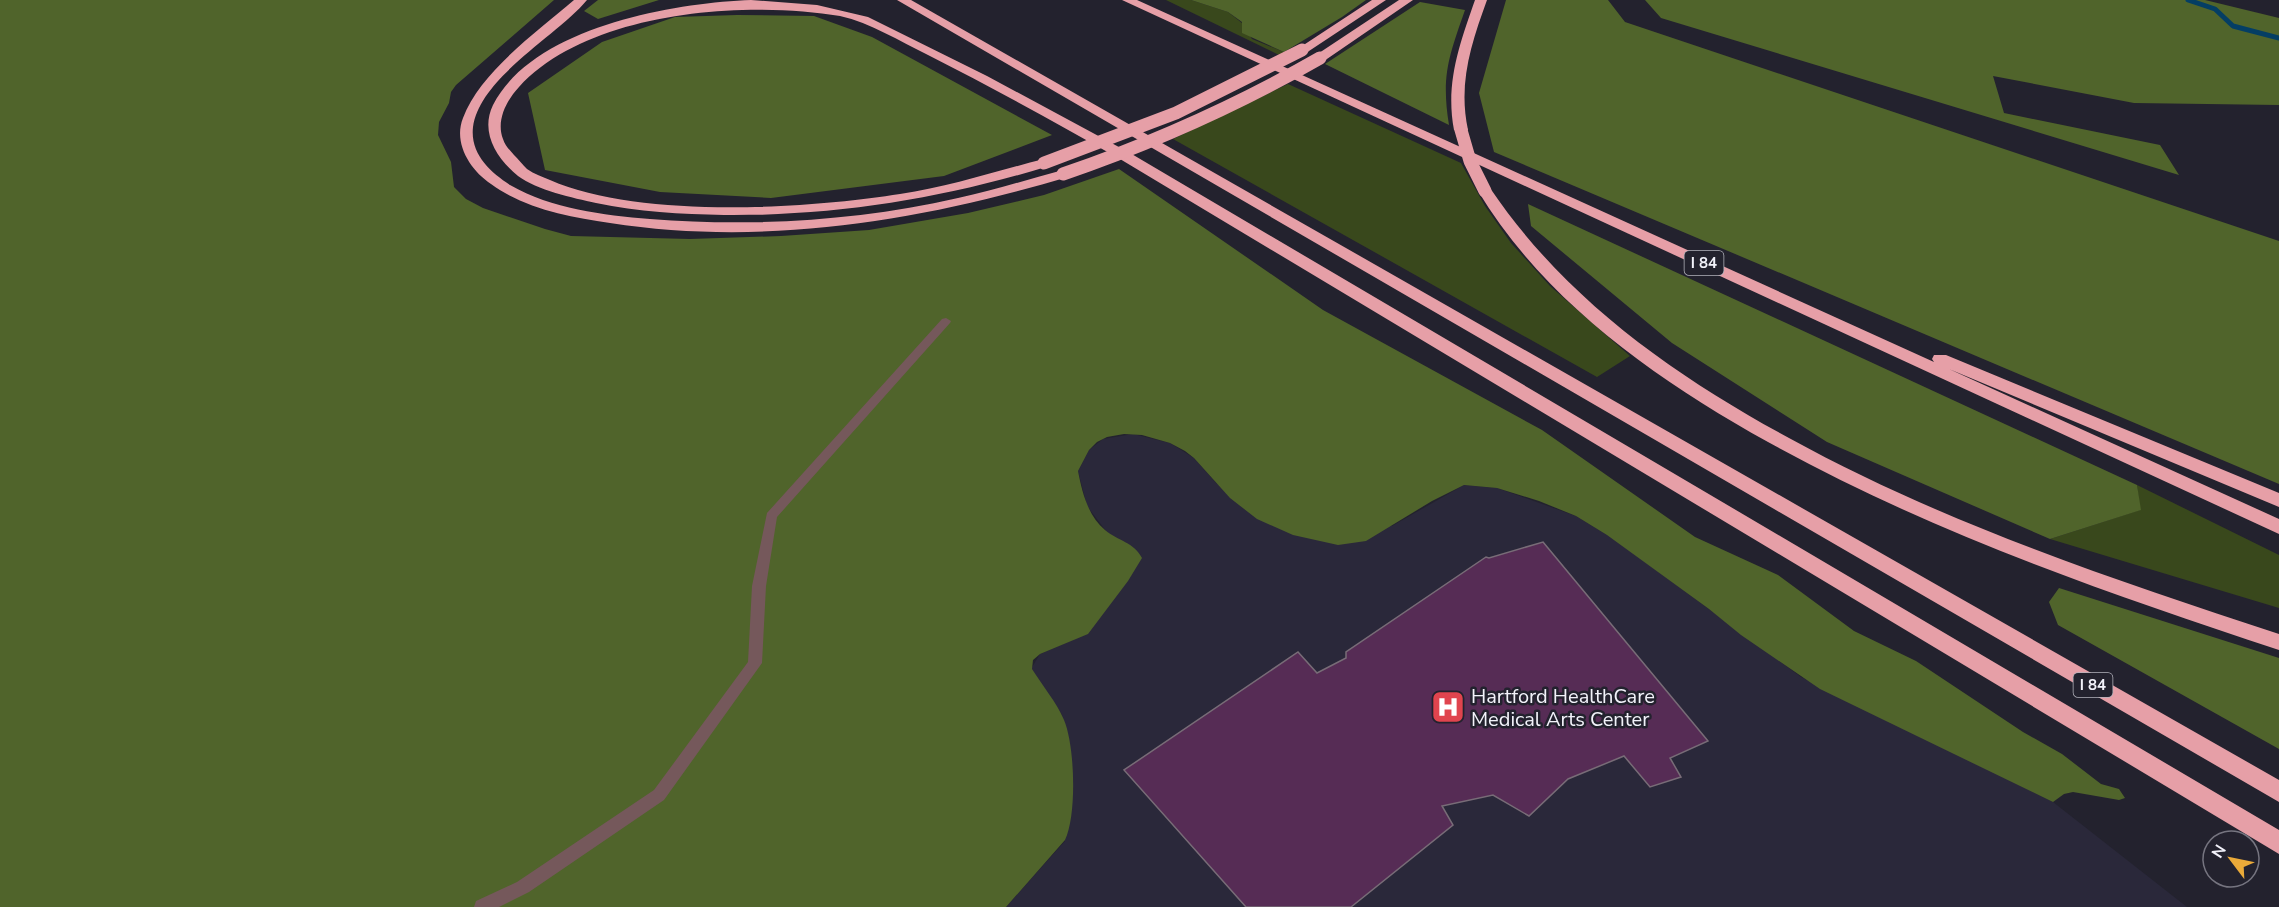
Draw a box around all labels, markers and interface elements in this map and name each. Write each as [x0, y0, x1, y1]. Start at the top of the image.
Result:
road number: I 84 [1684, 251, 1724, 275]
road number: I 84 [2074, 673, 2112, 697]
place label: Hartford HealthCare Medical Arts Center [1471, 683, 1655, 733]
hospital icon: Hartford HealthCare Medical Arts Center [1430, 689, 1466, 725]
north arrow [2201, 829, 2261, 889]
text: N [2207, 841, 2232, 862]

